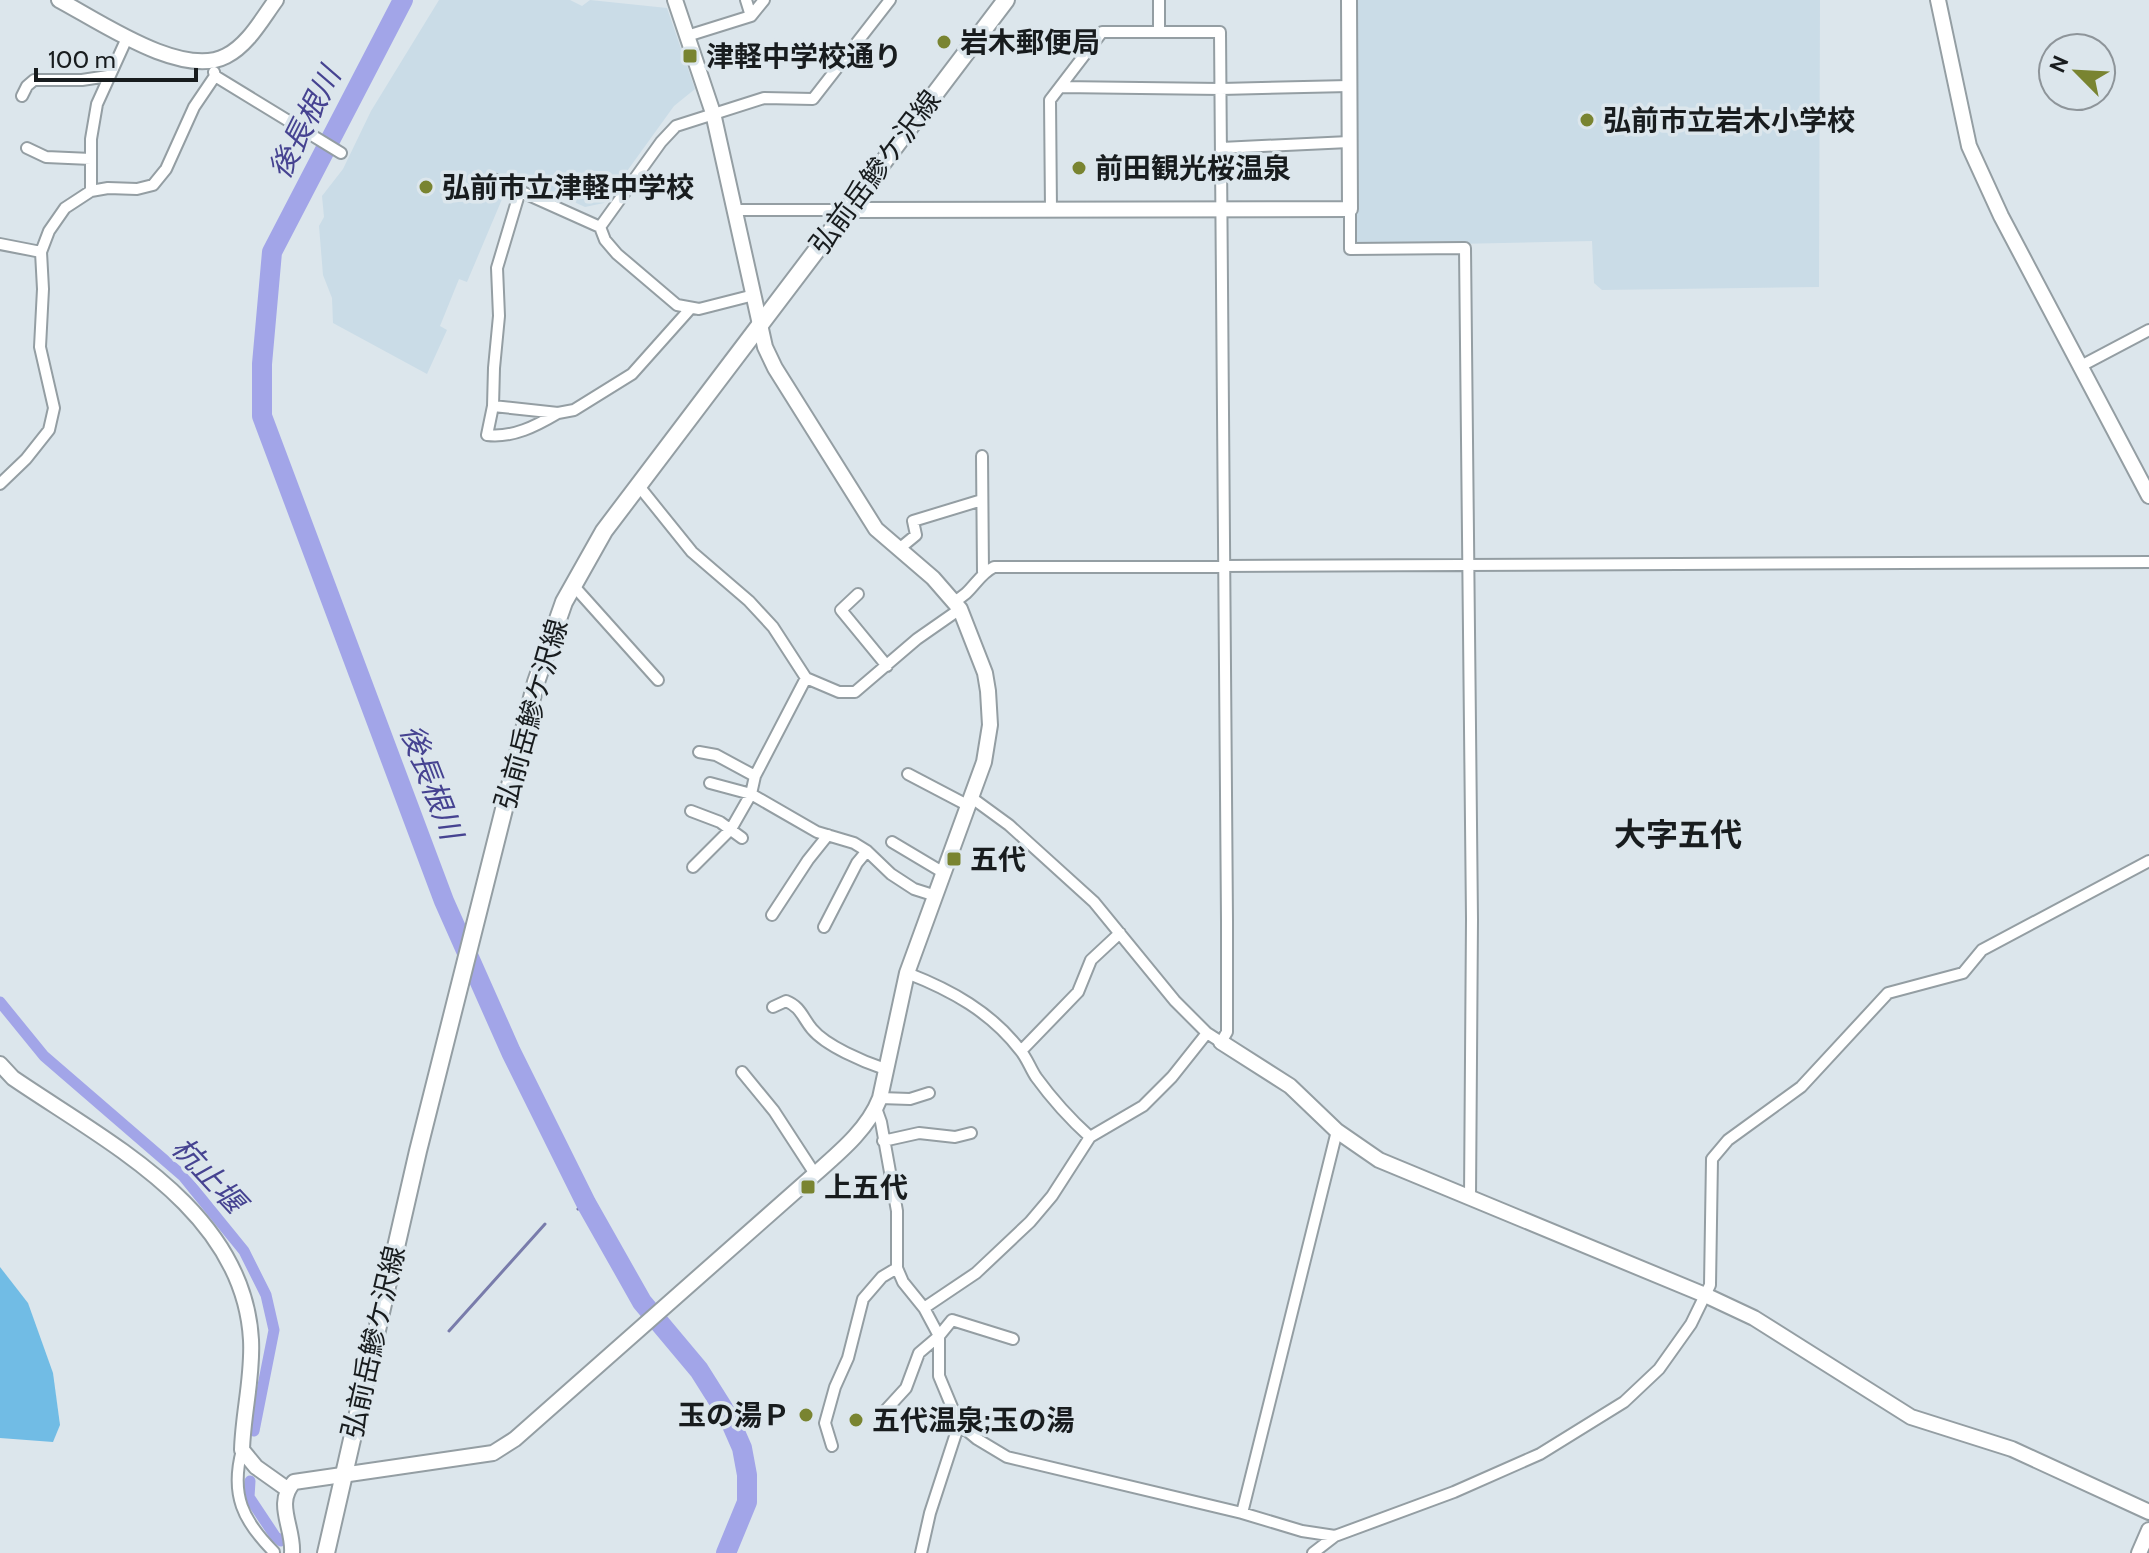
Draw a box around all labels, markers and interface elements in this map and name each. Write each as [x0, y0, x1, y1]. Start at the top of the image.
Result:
place label: 岩木郵便局 [960, 25, 1100, 59]
scale bar [36, 32, 196, 82]
north arrow [2037, 32, 2117, 112]
marker: 岩木郵便局 [935, 33, 953, 51]
place label: 津軽中学校通り [706, 39, 902, 73]
text: 100 m [48, 45, 116, 74]
marker: 津軽中学校通り [681, 47, 699, 65]
text: N [2044, 51, 2075, 77]
water label: 後長根川 [261, 58, 350, 185]
street label: 弘前岳鰺ケ沢線 [802, 83, 948, 261]
place label: 弘前市立岩木小学校 [1603, 103, 1855, 137]
marker: 弘前市立岩木小学校 [1578, 111, 1596, 129]
place label: 前田観光桜温泉 [1095, 151, 1291, 185]
marker: 前田観光桜温泉 [1070, 159, 1088, 177]
place label: 弘前市立津軽中学校 [442, 170, 694, 204]
marker: 弘前市立津軽中学校 [417, 178, 435, 196]
street label: 弘前岳鰺ケ沢線 [488, 615, 574, 813]
water label: 後長根川 [393, 719, 471, 847]
district label: 大字五代 [1614, 815, 1742, 854]
place label: 五代 [970, 842, 1026, 876]
marker: 五代 [945, 850, 963, 868]
water label: 杭止堰 [164, 1129, 256, 1224]
place label: 上五代 [824, 1170, 908, 1204]
marker: 上五代 [799, 1178, 817, 1196]
street label: 弘前岳鰺ケ沢線 [334, 1243, 412, 1441]
place label: 玉の湯Ｐ [678, 1398, 790, 1432]
place label: 五代温泉;玉の湯 [872, 1403, 1074, 1437]
marker: 玉の湯Ｐ [797, 1406, 815, 1424]
marker: 五代温泉;玉の湯 [847, 1411, 865, 1429]

